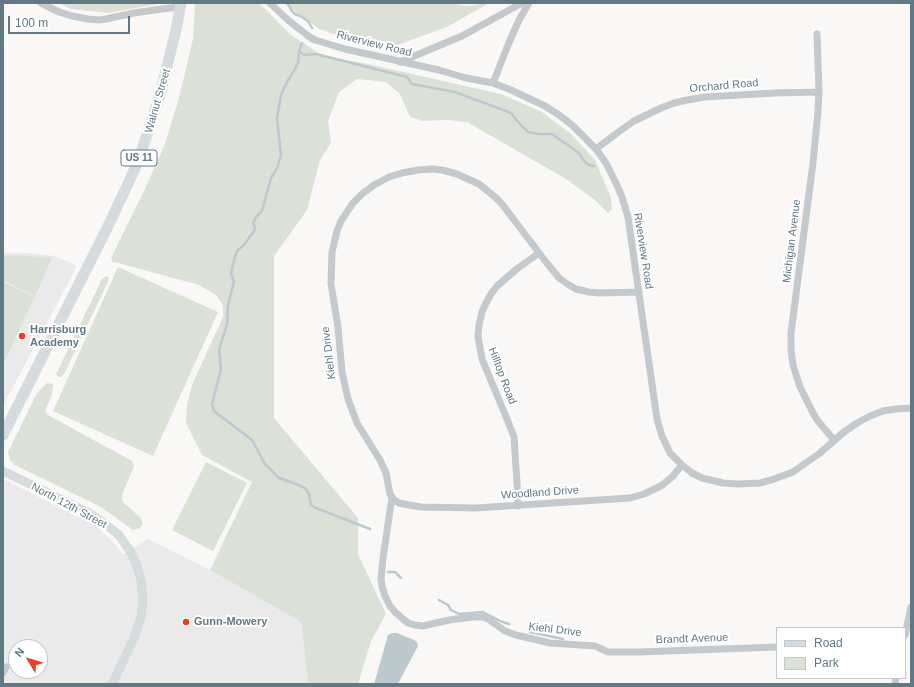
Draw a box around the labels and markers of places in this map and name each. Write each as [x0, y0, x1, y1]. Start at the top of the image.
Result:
place label: Harrisburg Academy [30, 323, 86, 349]
marker: Harrisburg Academy [17, 331, 27, 341]
place label: Gunn-Mowery [194, 615, 267, 629]
marker: Gunn-Mowery [181, 617, 191, 627]

